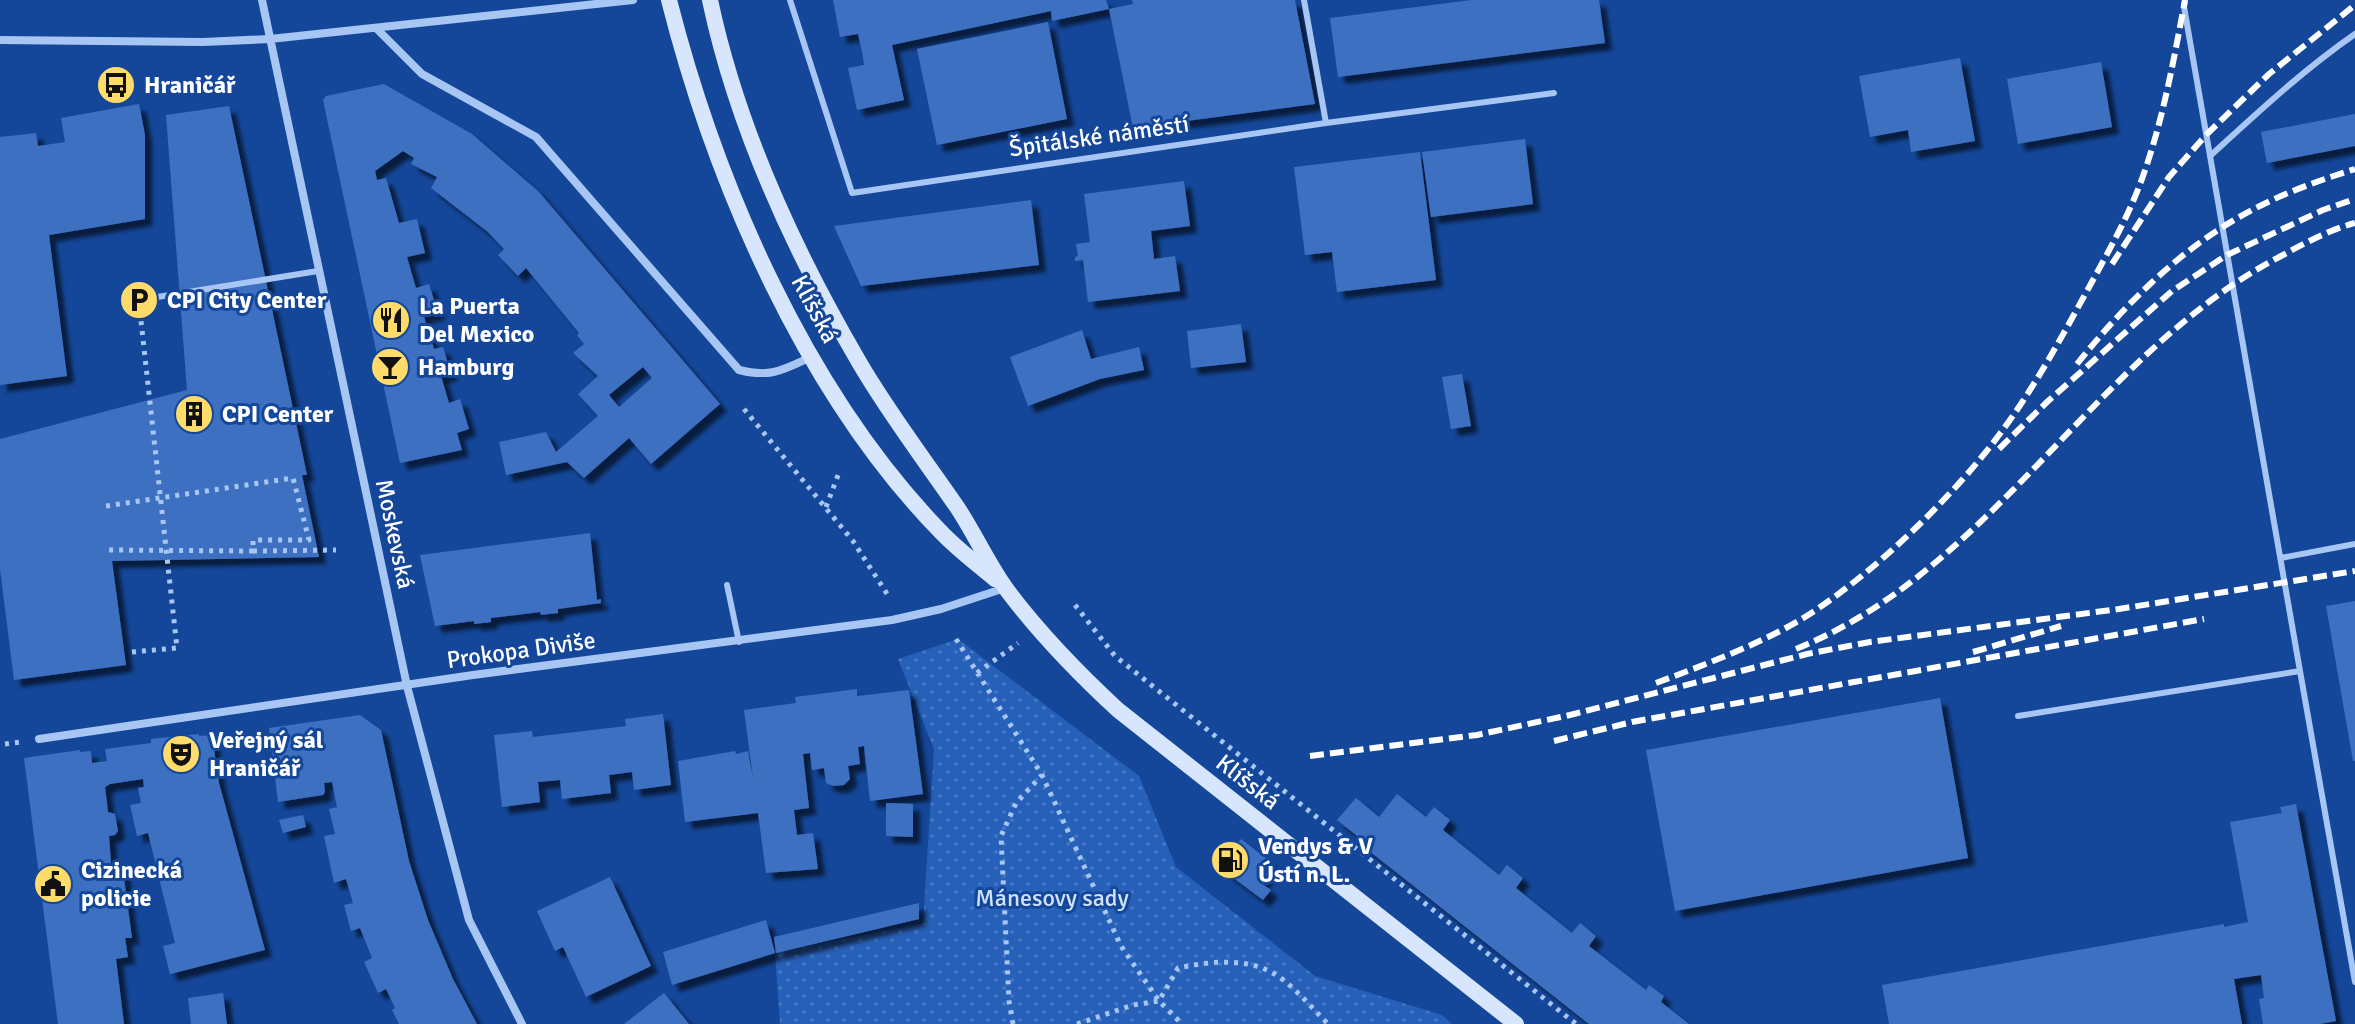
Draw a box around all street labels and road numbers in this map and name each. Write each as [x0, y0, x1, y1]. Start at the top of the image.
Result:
street label: Špitálské náměstí [1007, 108, 1191, 163]
street label: Klíšská [785, 270, 845, 348]
street label: Moskevská [369, 476, 421, 592]
street label: Prokopa Diviše [445, 625, 597, 675]
street label: Klíšská [1210, 748, 1286, 816]

